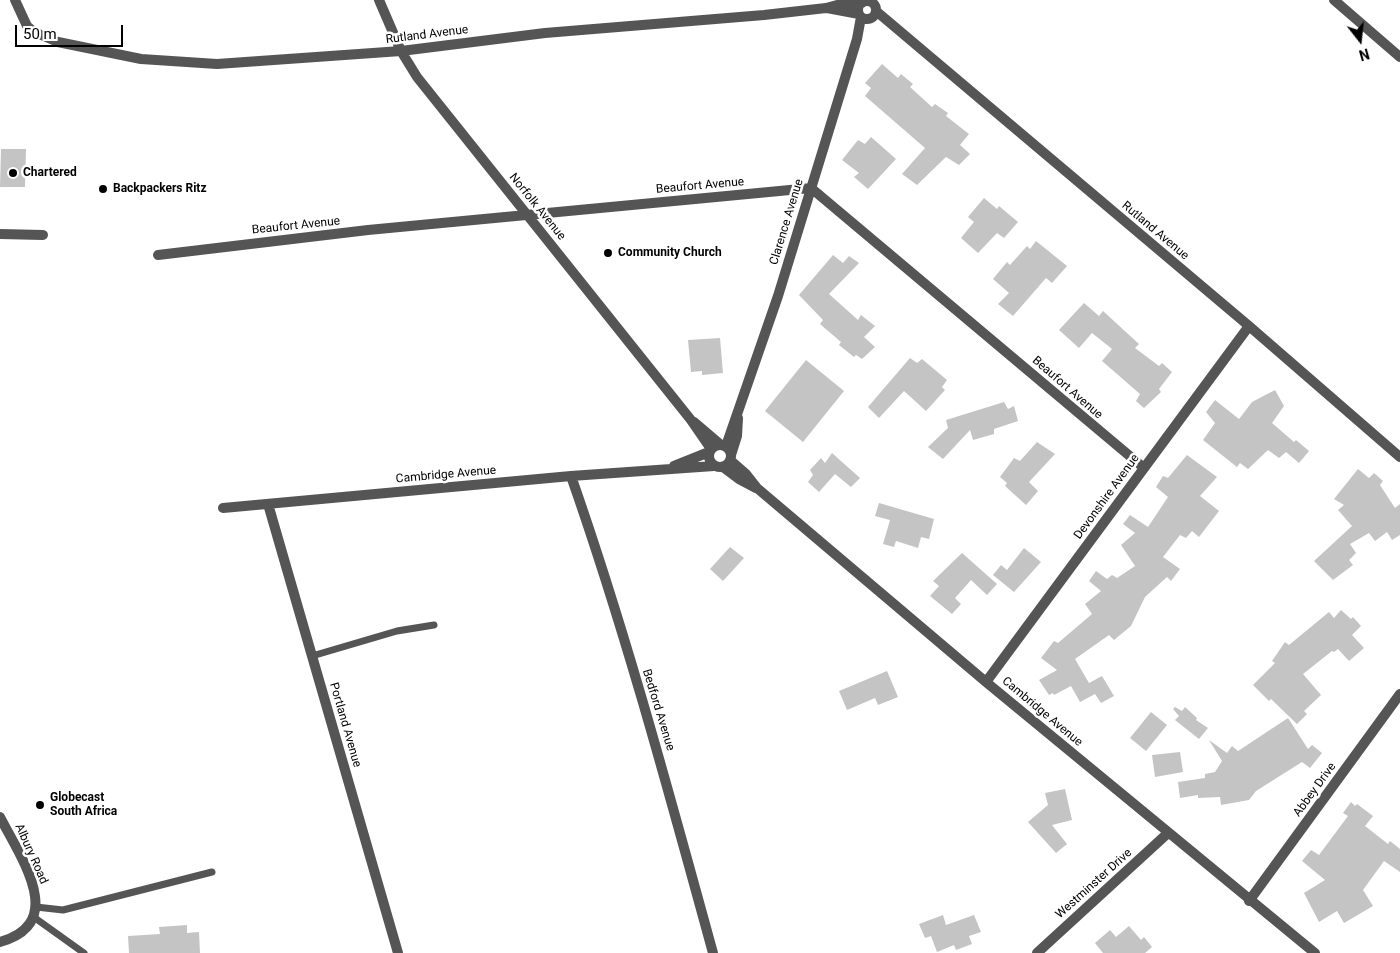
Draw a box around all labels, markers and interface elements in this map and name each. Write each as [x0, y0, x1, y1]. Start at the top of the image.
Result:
scale bar [18, 15, 125, 47]
north arrow [1335, 15, 1385, 65]
street label: Rutland Avenue [385, 23, 469, 47]
text: 50 m [23, 25, 57, 43]
text: N [1357, 45, 1371, 63]
place label: Chartered [23, 166, 77, 180]
marker: Chartered [7, 167, 19, 179]
street label: Norfolk Avenue [506, 171, 568, 243]
street label: Beaufort Avenue [655, 175, 745, 197]
street label: Clarence Avenue [767, 177, 807, 267]
place label: Backpackers Ritz [113, 182, 207, 196]
marker: Backpackers Ritz [97, 183, 109, 195]
street label: Rutland Avenue [1119, 199, 1191, 263]
street label: Beaufort Avenue [251, 214, 341, 238]
place label: Community Church [618, 246, 722, 260]
marker: Community Church [602, 247, 614, 259]
street label: Beaufort Avenue [1029, 354, 1105, 422]
street label: Devonshire Avenue [1071, 452, 1143, 542]
street label: Cambridge Avenue [395, 463, 497, 487]
street label: Bedford Avenue [639, 667, 677, 753]
street label: Cambridge Avenue [999, 674, 1085, 750]
street label: Portland Avenue [326, 681, 364, 769]
street label: Abbey Drive [1291, 760, 1339, 820]
place label: Globecast South Africa [50, 791, 117, 819]
marker: Globecast South Africa [34, 799, 46, 811]
street label: Albury Road [11, 822, 51, 886]
street label: Westminster Drive [1053, 846, 1135, 922]

